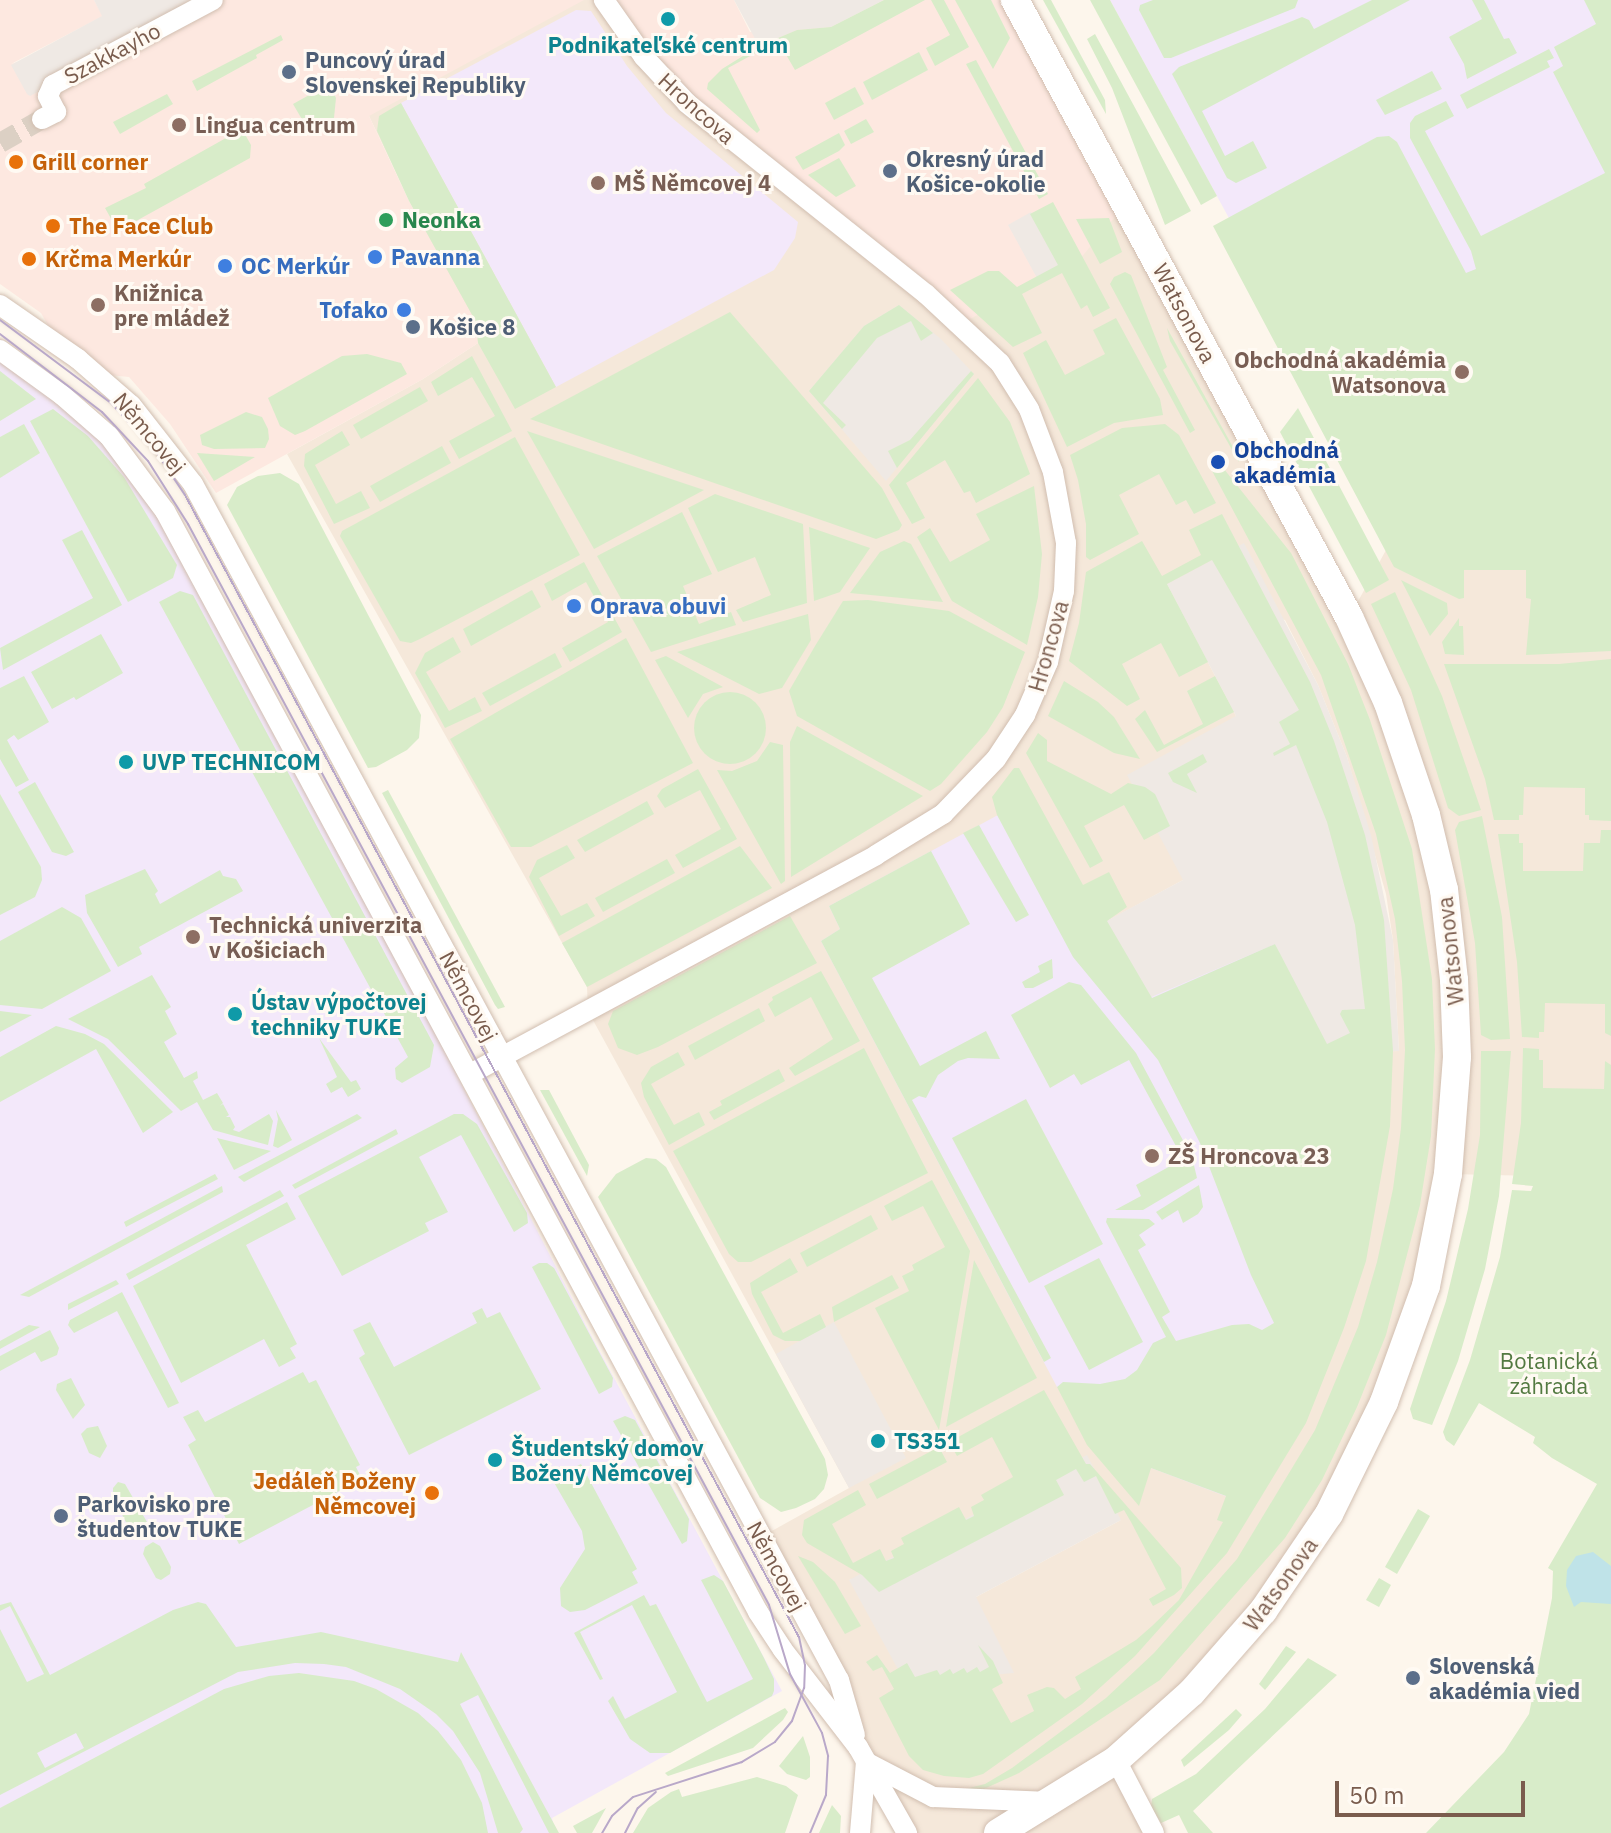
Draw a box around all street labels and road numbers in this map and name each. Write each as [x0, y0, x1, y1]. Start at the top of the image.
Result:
street label: Szakkayho [59, 17, 165, 89]
street label: Hroncova [653, 67, 741, 149]
street label: Watsonova [1148, 259, 1222, 367]
street label: Němcovej [108, 387, 192, 479]
street label: Hroncova [1022, 597, 1074, 695]
street label: Watsonova [1431, 895, 1469, 1007]
street label: Němcovej [434, 946, 504, 1046]
street label: Němcovej [742, 1517, 812, 1615]
street label: Watsonova [1237, 1532, 1323, 1636]

